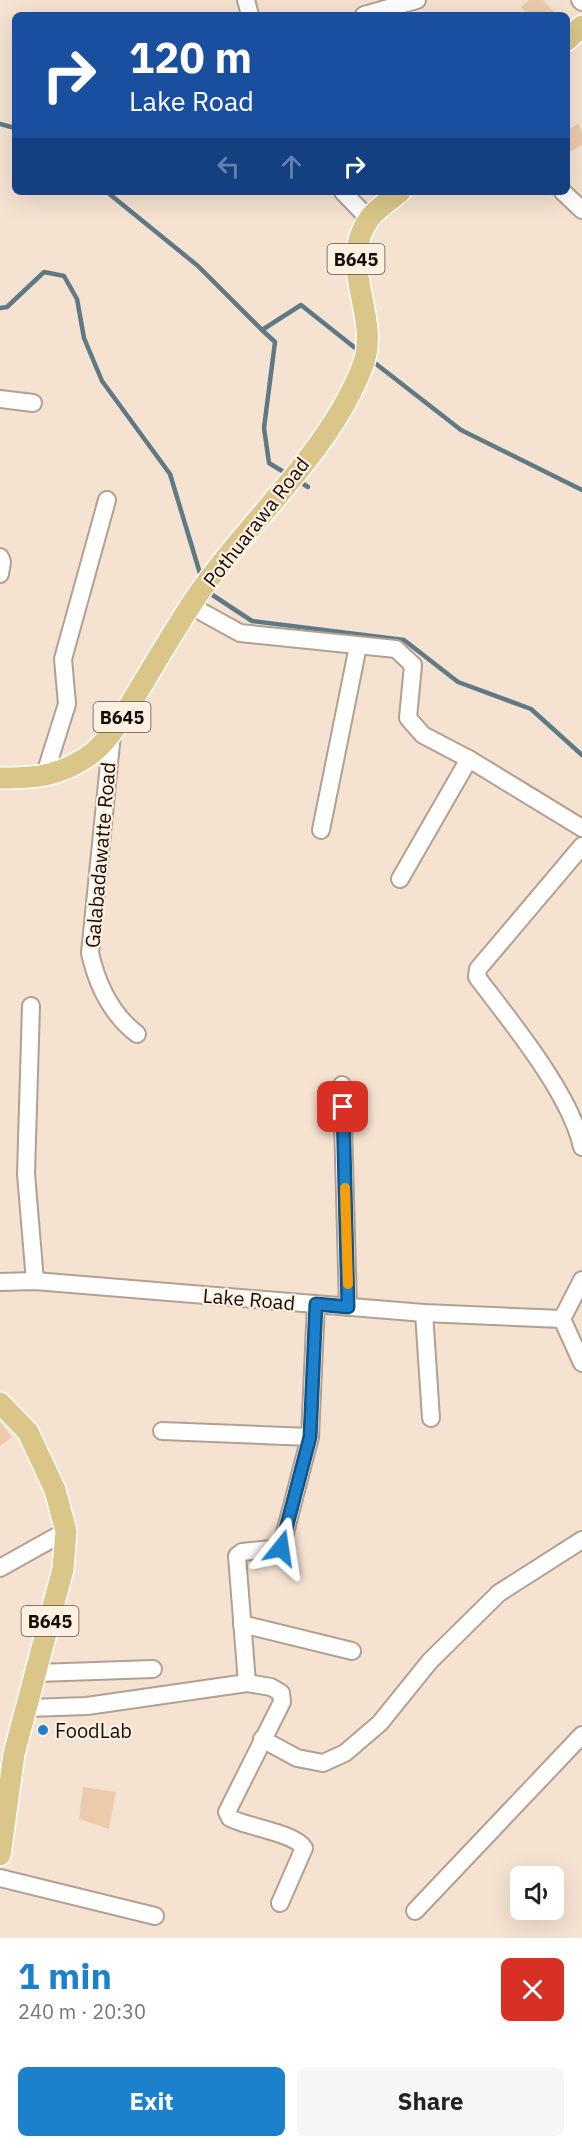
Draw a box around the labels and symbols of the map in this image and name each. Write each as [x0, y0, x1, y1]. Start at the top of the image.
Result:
road number: B645 [328, 244, 385, 274]
street label: Pothuarawa Road [197, 452, 315, 592]
road number: B645 [94, 702, 150, 732]
street label: Galabadawatte Road [78, 761, 122, 949]
pin [317, 1081, 368, 1132]
street label: Lake Road [202, 1282, 296, 1316]
position arrow [249, 1516, 313, 1580]
road number: B645 [22, 1606, 78, 1636]
place label: FoodLab [55, 1717, 132, 1744]
marker: FoodLab [36, 1723, 50, 1737]

